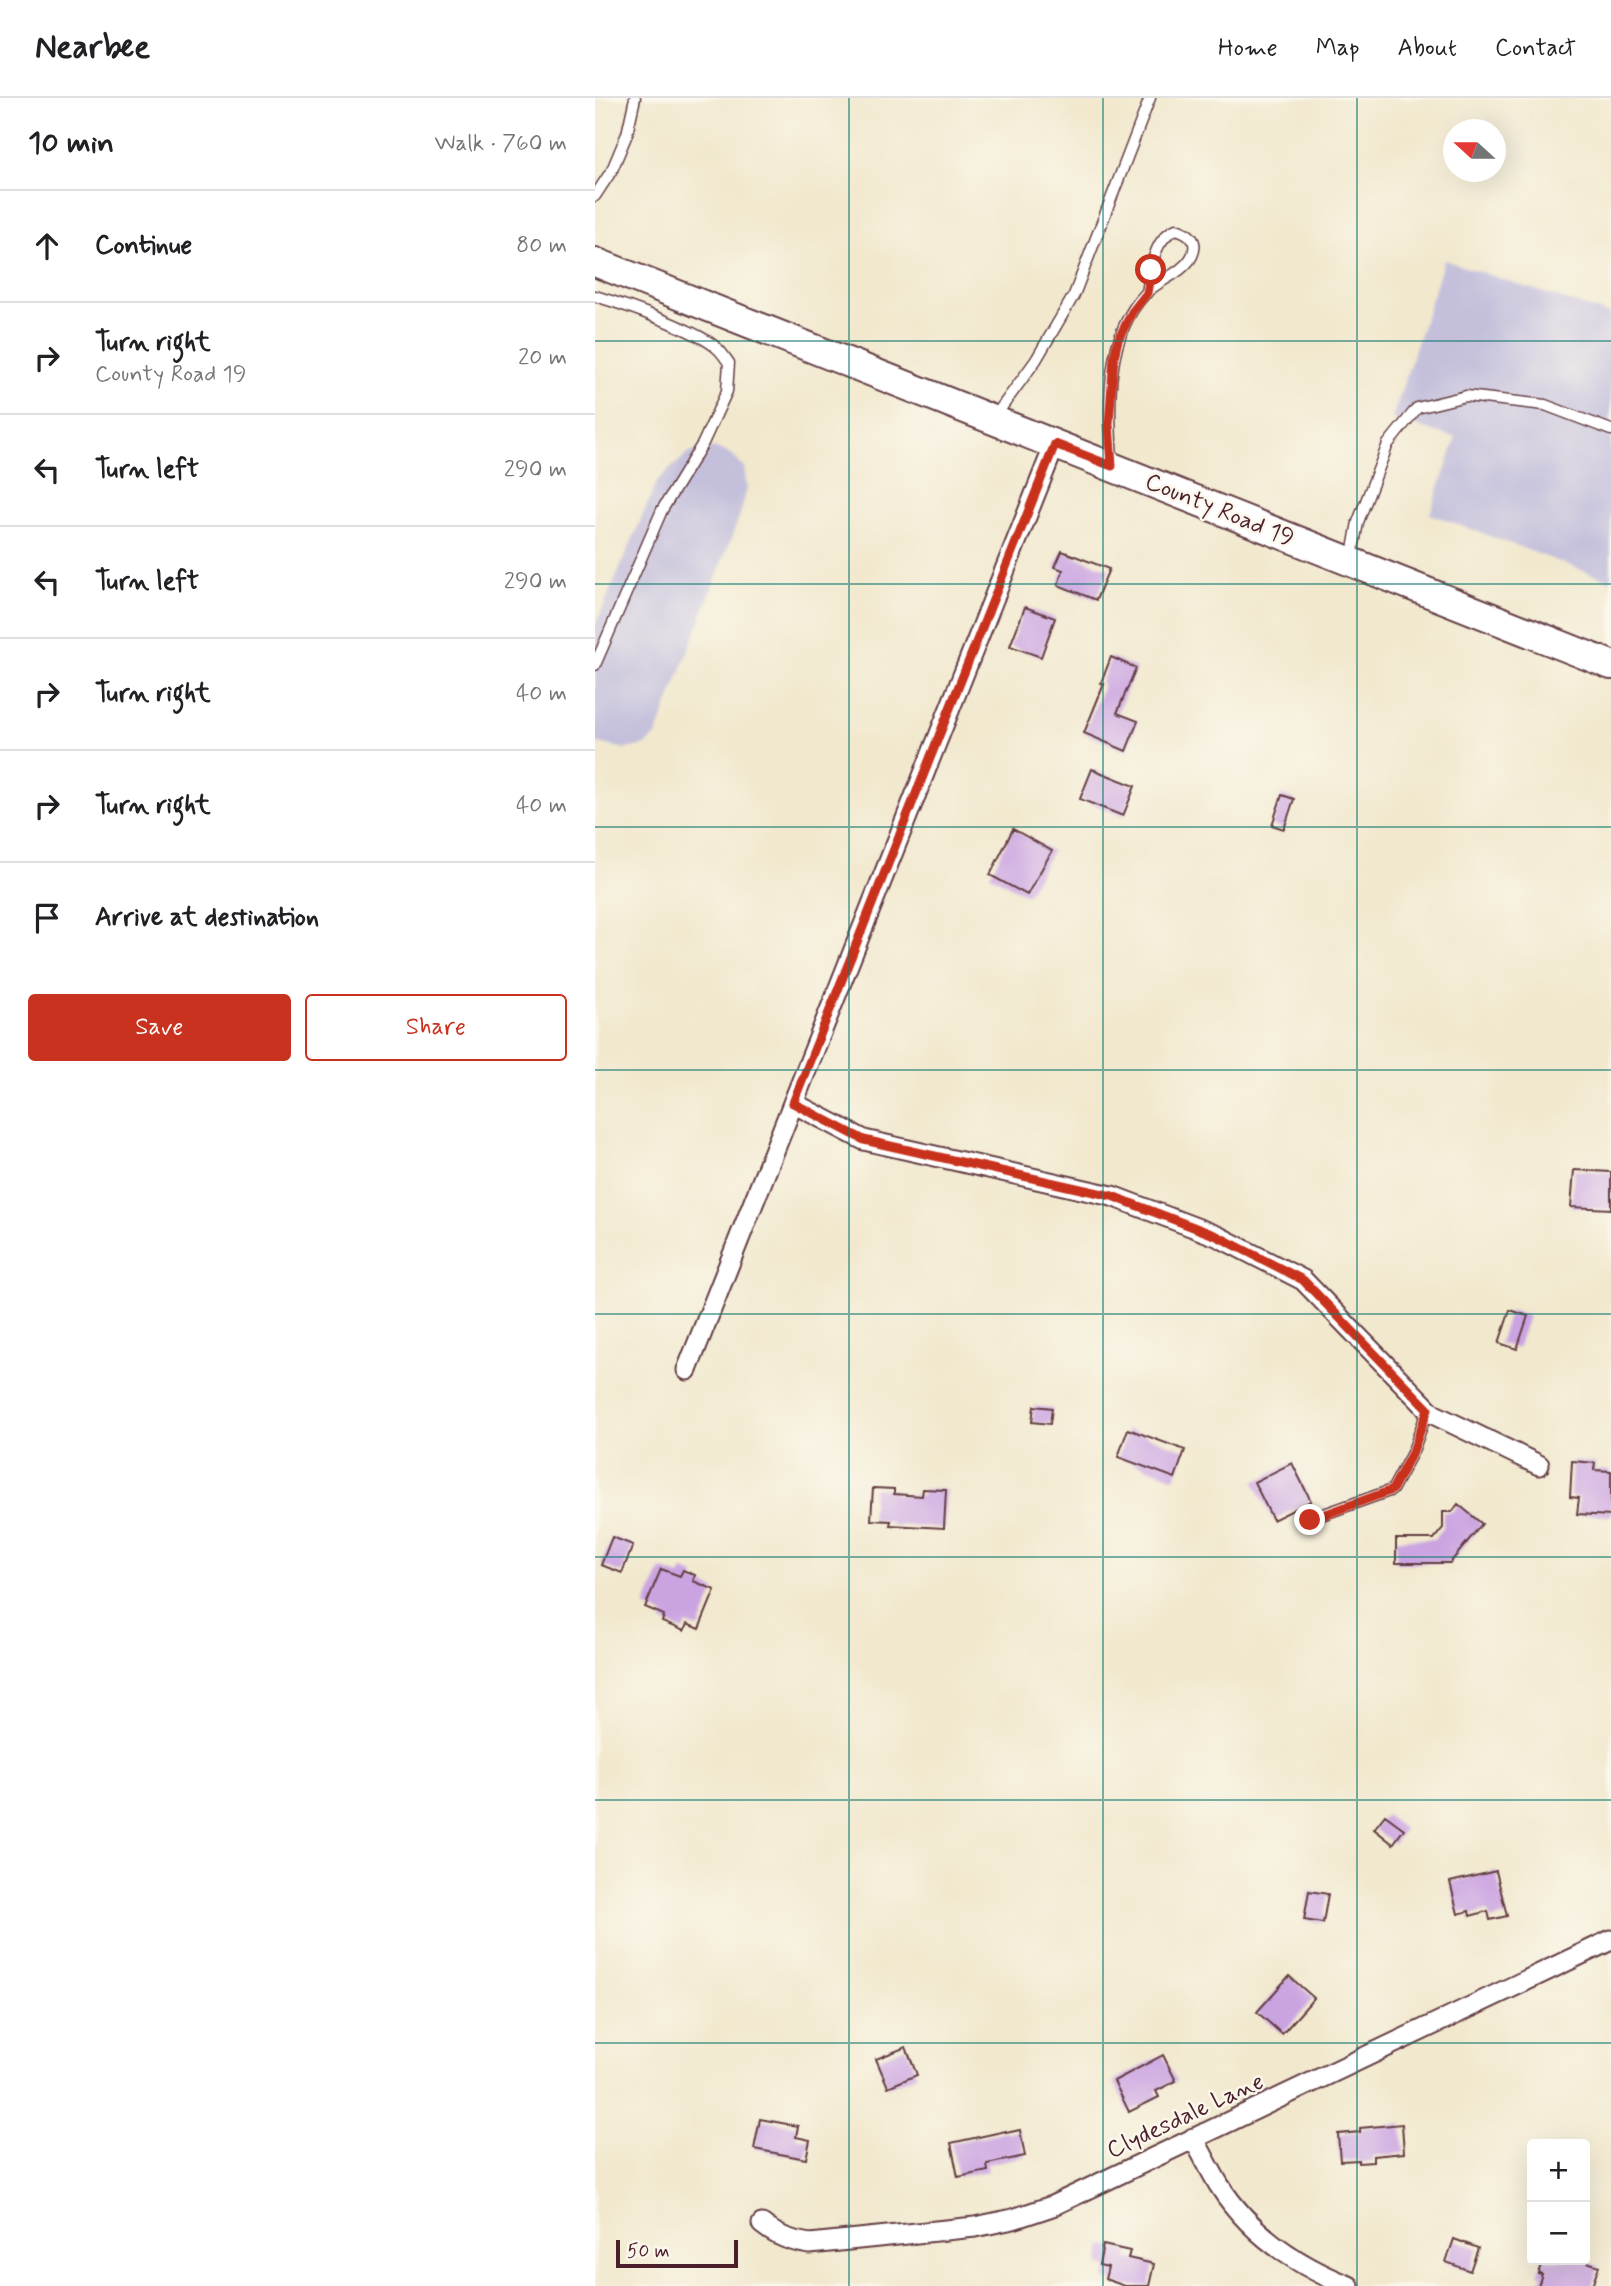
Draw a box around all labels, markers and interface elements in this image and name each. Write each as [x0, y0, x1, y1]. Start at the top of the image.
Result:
text: Nearbee [35, 26, 150, 70]
text: Home [1218, 33, 1278, 64]
text: Map [1316, 33, 1360, 64]
text: About [1398, 33, 1457, 64]
text: Contact [1495, 33, 1576, 64]
north arrow [1443, 119, 1506, 182]
text: 10 min [28, 124, 114, 163]
text: Walk · 760 m [435, 129, 567, 159]
icon: ahead [28, 227, 66, 265]
text: Continue [95, 229, 192, 263]
text: 80 m [516, 231, 567, 261]
route start [1135, 254, 1166, 285]
text: Turn right [95, 326, 211, 360]
icon: right [28, 339, 66, 377]
text: 20 m [518, 343, 567, 373]
text: County Road 19 [95, 360, 246, 390]
icon: left [28, 451, 66, 489]
text: Turn left [95, 453, 199, 487]
text: 290 m [504, 455, 567, 485]
street label: County Road 19 [1140, 466, 1298, 554]
icon: left [28, 563, 66, 601]
text: Turn left [95, 565, 199, 599]
text: 290 m [504, 567, 567, 597]
icon: right [28, 675, 66, 713]
text: Turn right [95, 677, 211, 711]
text: 40 m [516, 679, 567, 709]
icon: right [28, 787, 66, 825]
text: Turn right [95, 789, 211, 823]
text: 40 m [516, 791, 567, 821]
icon: arrive [28, 899, 66, 937]
text: Arrive at destination [95, 901, 319, 935]
button: Save [28, 994, 291, 1061]
button: Share [305, 994, 567, 1061]
route end [1294, 1504, 1325, 1535]
street label: Clydesdale Lane [1102, 2066, 1269, 2166]
map controls [1527, 2139, 1590, 2265]
button: + [1527, 2139, 1590, 2202]
button: − [1527, 2202, 1590, 2265]
scale bar [616, 2237, 739, 2269]
text: 50 m [627, 2239, 670, 2264]

